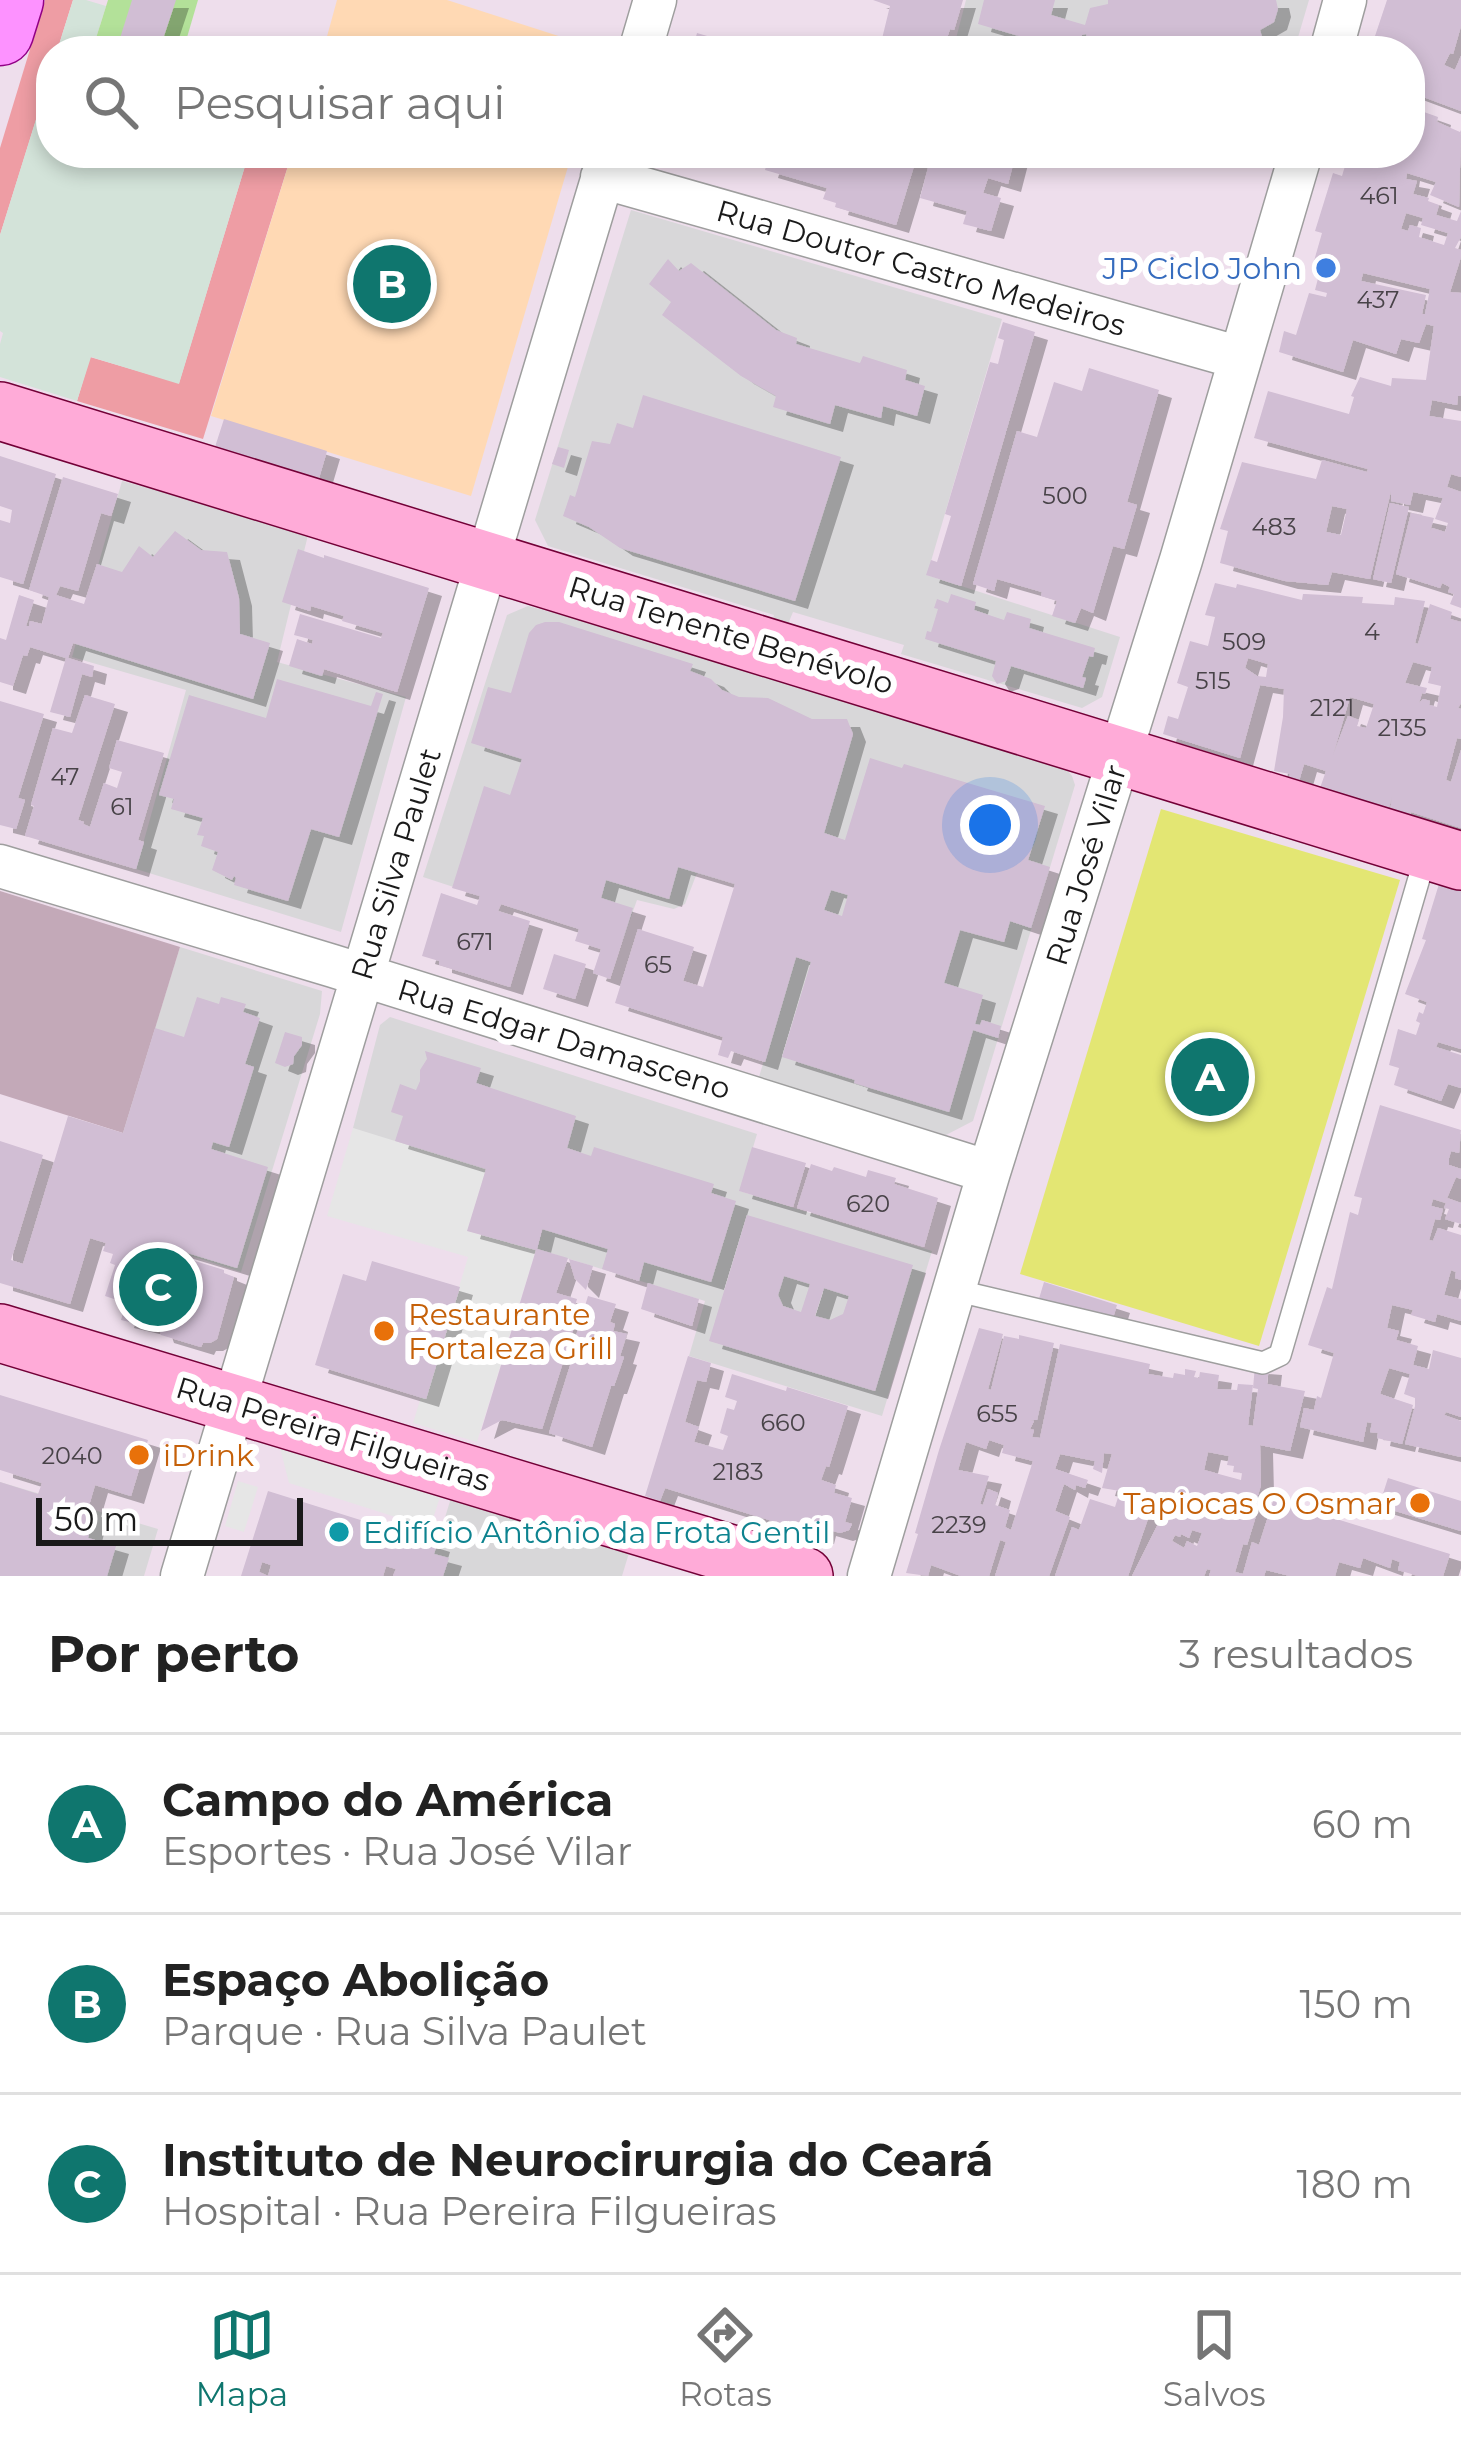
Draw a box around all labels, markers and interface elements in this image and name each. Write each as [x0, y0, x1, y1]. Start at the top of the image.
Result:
search box [36, 36, 1425, 168]
icon: search [78, 69, 144, 135]
text: Pesquisar aqui [174, 75, 505, 130]
house number: 461 [1359, 181, 1399, 210]
street label: Rua Doutor Castro Medeiros [712, 192, 1130, 344]
pin: B [353, 239, 431, 329]
place label: JP Ciclo John [1101, 250, 1302, 287]
marker: JP Ciclo John [1313, 255, 1339, 281]
house number: 437 [1357, 285, 1399, 314]
house number: 500 [1042, 481, 1088, 510]
house number: 483 [1252, 512, 1296, 541]
street label: Rua Tenente Benévolo [564, 568, 898, 702]
house number: 4 [1364, 617, 1380, 646]
house number: 509 [1222, 627, 1266, 656]
house number: 515 [1195, 666, 1231, 695]
house number: 2121 [1310, 693, 1354, 722]
house number: 2135 [1377, 713, 1427, 742]
street label: Rua Silva Paulet [343, 744, 449, 984]
street label: Rua José Vilar [1038, 760, 1134, 970]
house number: 47 [51, 762, 79, 791]
house number: 61 [110, 792, 134, 821]
your location [960, 795, 1020, 855]
house number: 671 [456, 927, 494, 956]
house number: 65 [644, 950, 672, 979]
street label: Rua Edgar Damasceno [393, 971, 735, 1107]
pin: A [1171, 1032, 1249, 1122]
house number: 620 [846, 1189, 890, 1218]
pin: C [119, 1242, 197, 1332]
place label: Restaurante Fortaleza Grill [408, 1296, 613, 1367]
marker: Restaurante Fortaleza Grill [371, 1318, 397, 1344]
street label: Rua Pereira Filgueiras [172, 1369, 494, 1499]
house number: 655 [976, 1399, 1018, 1428]
house number: 660 [760, 1408, 806, 1437]
place label: iDrink [163, 1437, 254, 1474]
house number: 2040 [41, 1441, 103, 1470]
marker: iDrink [126, 1442, 152, 1468]
house number: 2183 [712, 1457, 764, 1486]
place label: Tapiocas O Osmar [1123, 1485, 1396, 1522]
marker: Tapiocas O Osmar [1407, 1490, 1433, 1516]
scale bar [36, 1492, 303, 1545]
text: 50 m [54, 1499, 138, 1539]
house number: 2239 [931, 1510, 987, 1539]
place label: Edifício Antônio da Frota Gentil [363, 1514, 830, 1551]
marker: Edifício Antônio da Frota Gentil [326, 1519, 352, 1545]
text: Por perto [48, 1623, 299, 1685]
text: 3 resultados [1179, 1630, 1413, 1678]
text: Campo do América [162, 1772, 613, 1827]
text: A [72, 1800, 102, 1848]
text: 60 m [1312, 1800, 1413, 1848]
text: Esportes · Rua José Vilar [162, 1827, 633, 1875]
text: Espaço Abolição [162, 1952, 549, 2007]
text: B [72, 1980, 102, 2028]
text: 150 m [1299, 1980, 1413, 2028]
text: Parque · Rua Silva Paulet [162, 2007, 647, 2055]
text: Instituto de Neurocirurgia do Ceará [162, 2132, 994, 2187]
text: C [73, 2160, 101, 2208]
text: 180 m [1297, 2160, 1413, 2208]
text: Hospital · Rua Pereira Filgueiras [162, 2187, 777, 2235]
tab: Mapa [195, 2302, 288, 2414]
tab: Rotas [679, 2302, 772, 2414]
tab: Salvos [1163, 2302, 1266, 2414]

